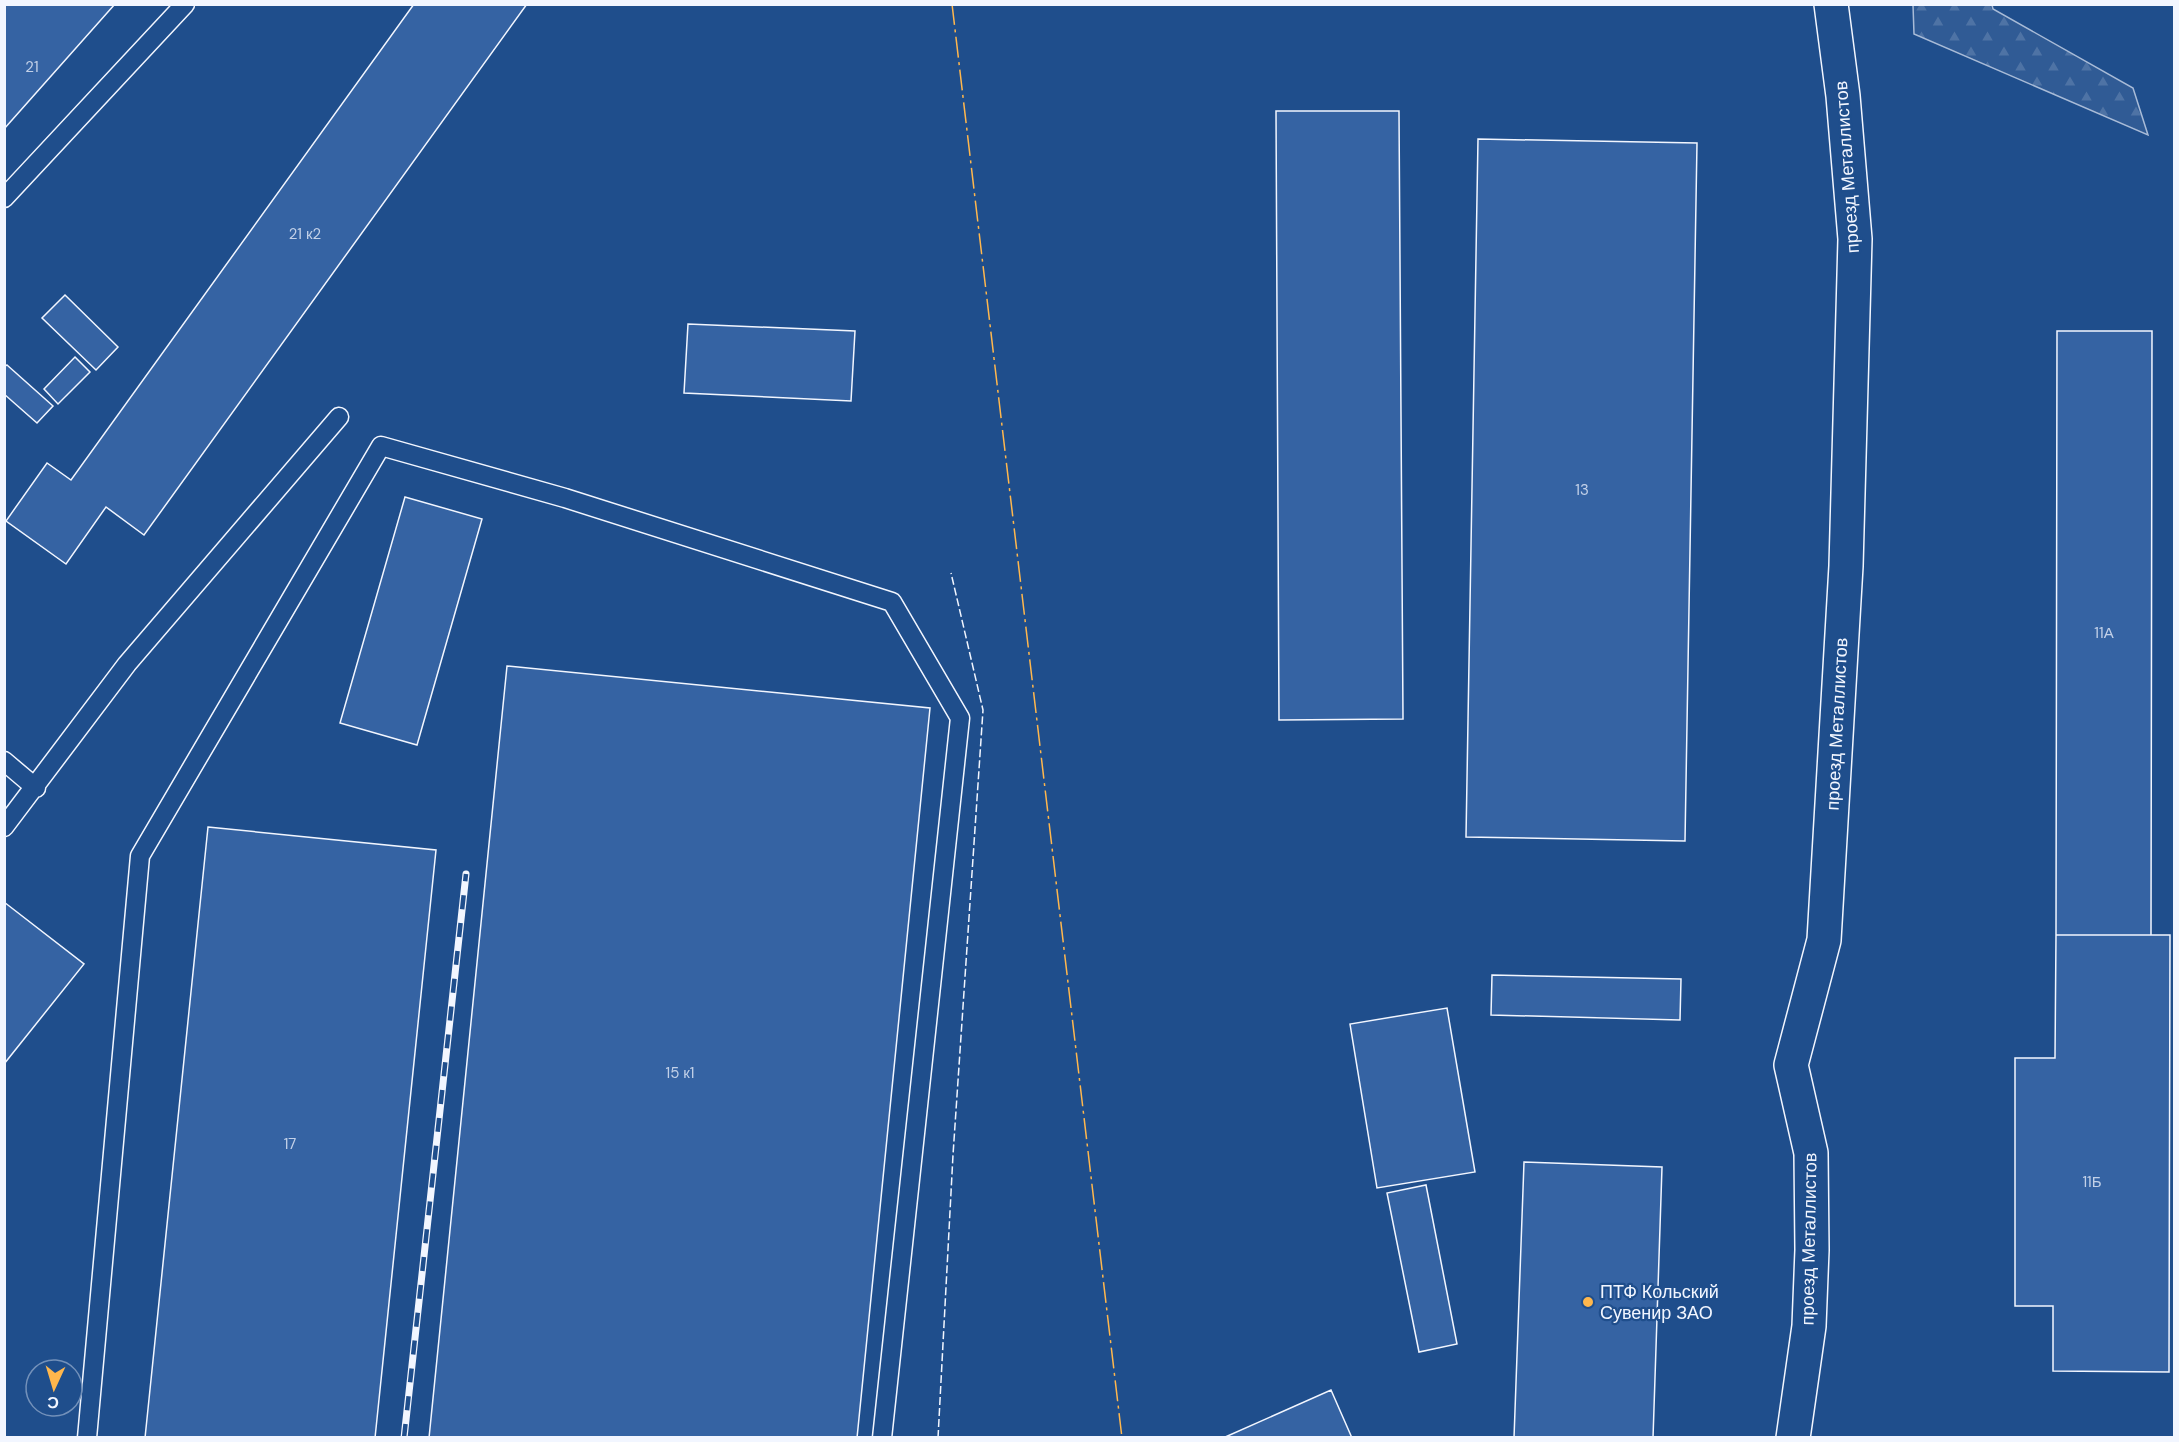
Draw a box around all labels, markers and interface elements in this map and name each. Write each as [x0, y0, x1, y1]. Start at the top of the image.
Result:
house number: 21 [25, 57, 39, 77]
street label: проезд Металлистов [1829, 80, 1865, 254]
house number: 21 к2 [289, 224, 321, 244]
house number: 13 [1575, 480, 1589, 500]
house number: 11А [2094, 623, 2114, 643]
street label: проезд Металлистов [1820, 637, 1854, 811]
house number: 15 к1 [665, 1063, 695, 1083]
house number: 17 [284, 1134, 296, 1154]
street label: проезд Металлистов [1795, 1152, 1823, 1326]
house number: 11Б [2082, 1172, 2102, 1192]
place label: ПТФ Кольский Сувенир ЗАО [1600, 1280, 1719, 1325]
marker: ПТФ Кольский Сувенир ЗАО [1581, 1295, 1595, 1309]
north arrow [24, 1358, 84, 1418]
text: С [46, 1392, 59, 1413]

